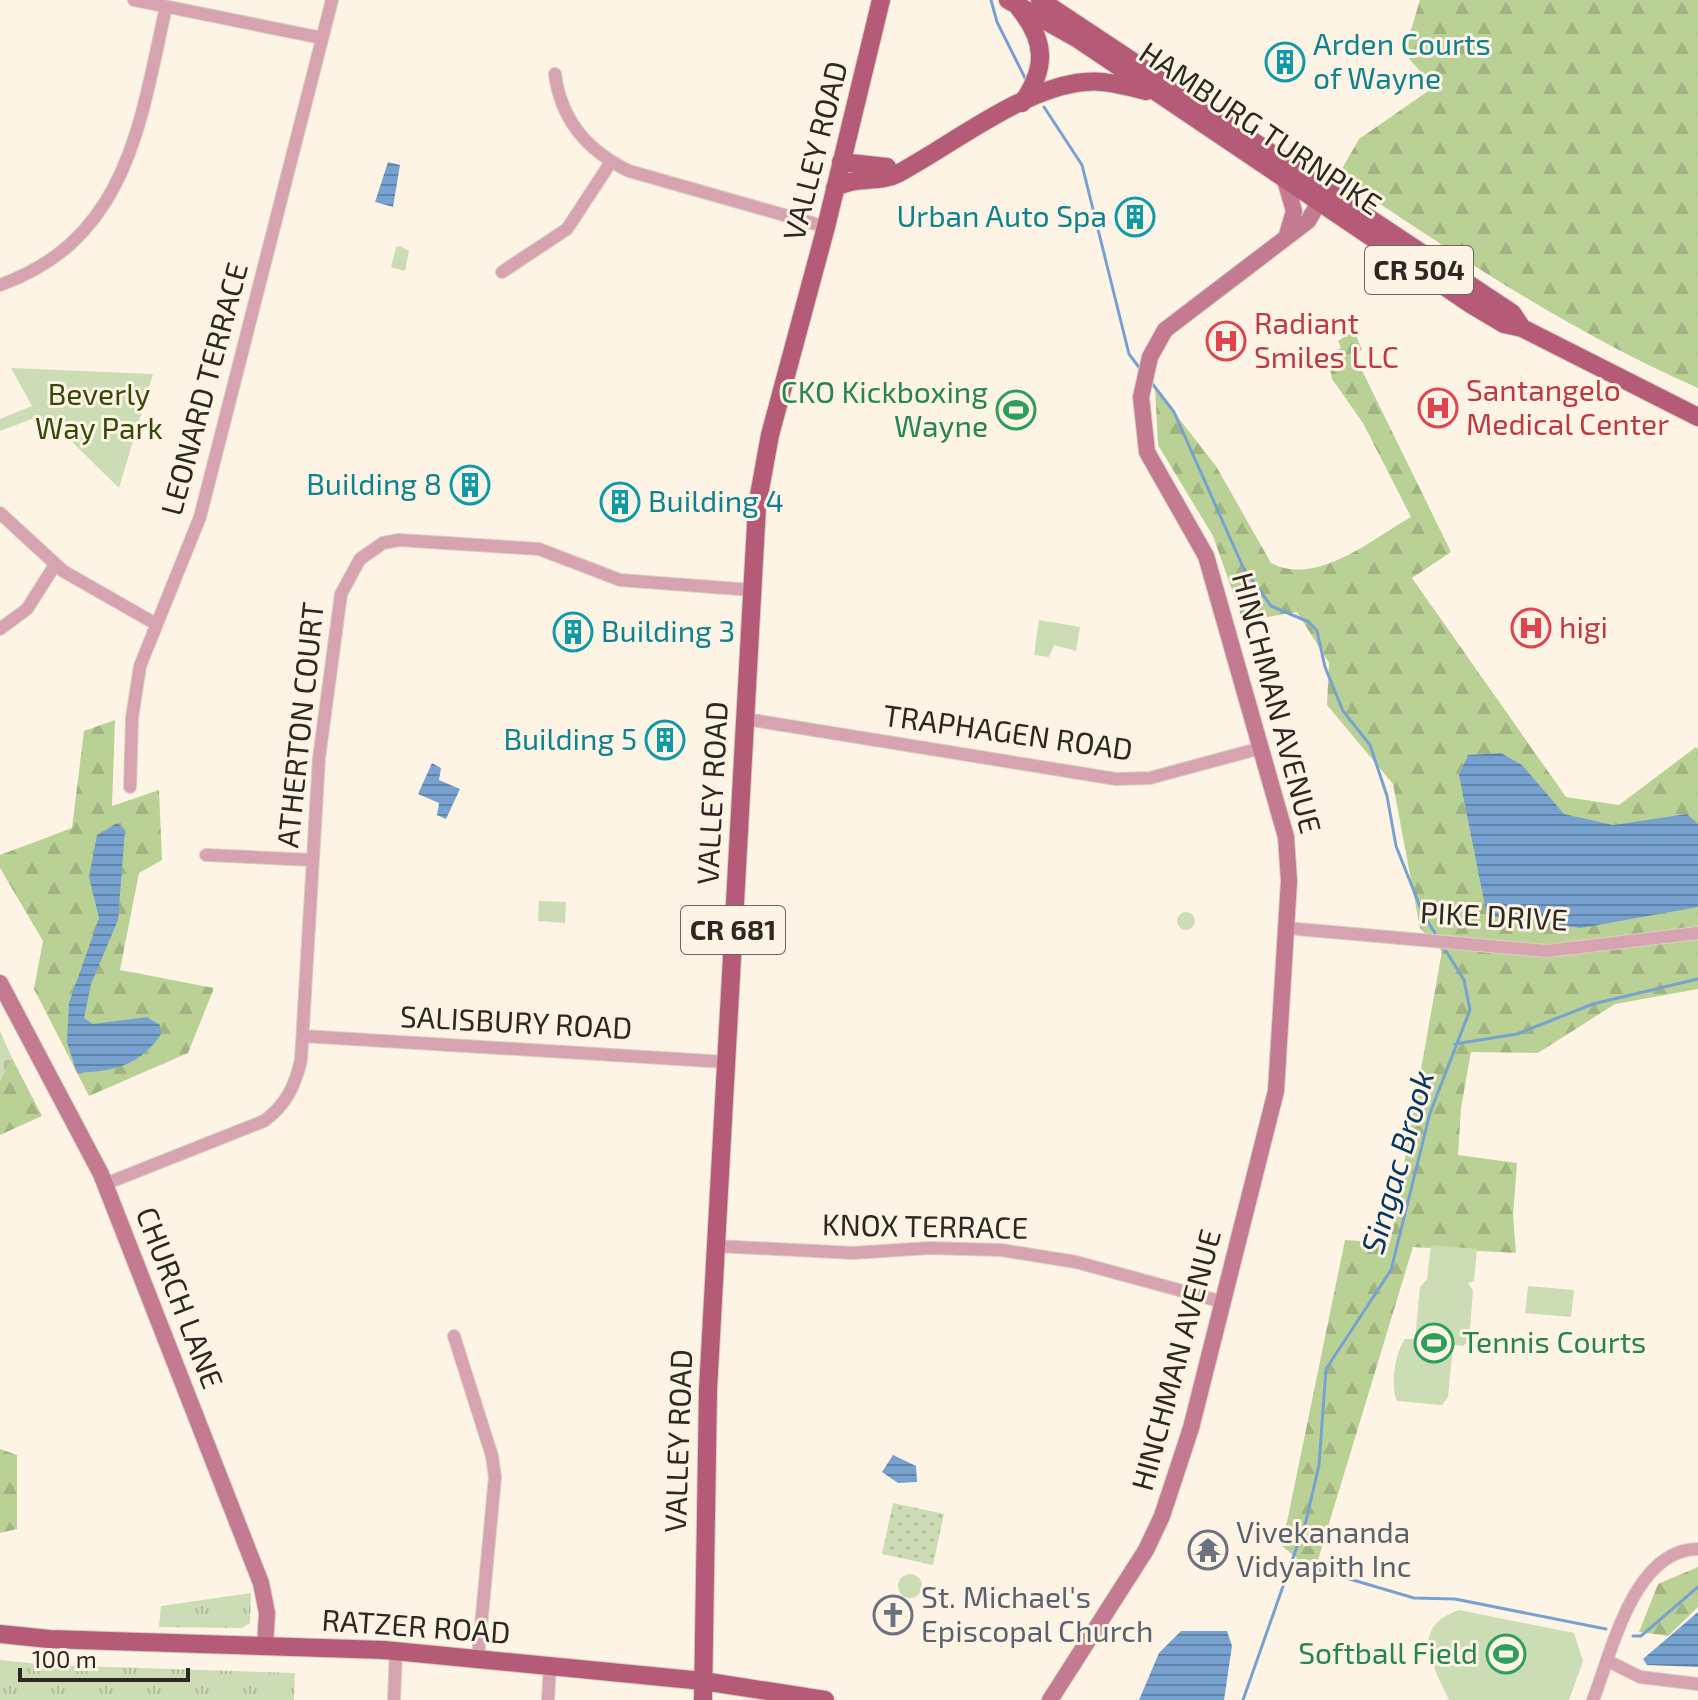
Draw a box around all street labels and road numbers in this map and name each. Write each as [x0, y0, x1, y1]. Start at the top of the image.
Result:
street label: HAMBURG TURNPIKE [1133, 33, 1389, 222]
street label: VALLEY ROAD [774, 57, 854, 244]
road number: CR 504 [1365, 246, 1473, 294]
street label: LEONARD TERRACE [152, 258, 254, 519]
street label: HINCHMAN AVENUE [1226, 568, 1330, 837]
street label: ATHERTON COURT [268, 600, 330, 849]
street label: TRAPHAGEN ROAD [881, 696, 1135, 766]
street label: VALLEY ROAD [688, 700, 734, 885]
street label: PIKE DRIVE [1419, 893, 1569, 937]
road number: CR 681 [681, 906, 785, 954]
street label: SALISBURY ROAD [399, 997, 633, 1045]
street label: CHURCH LANE [130, 1201, 232, 1393]
street label: KNOX TERRACE [822, 1205, 1029, 1245]
street label: HINCHMAN AVENUE [1123, 1225, 1227, 1494]
street label: VALLEY ROAD [656, 1349, 698, 1533]
street label: RATZER ROAD [321, 1600, 512, 1650]

